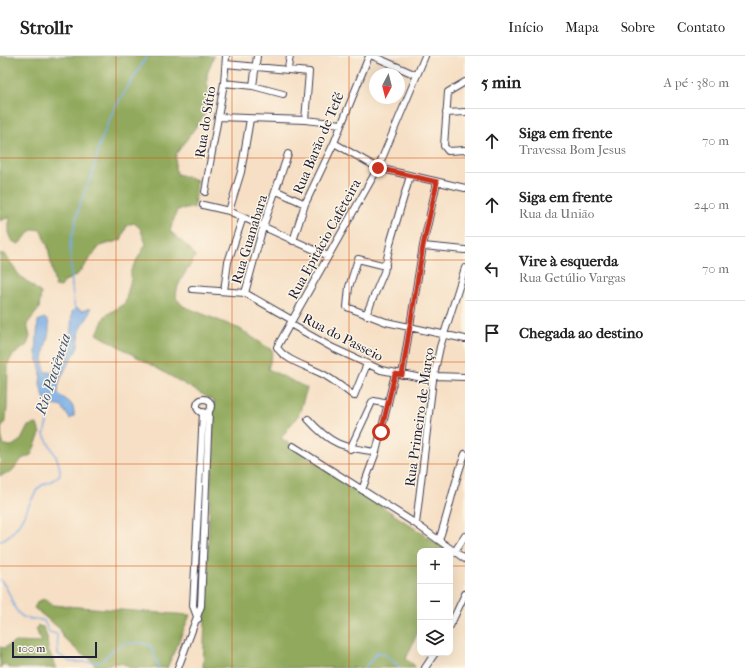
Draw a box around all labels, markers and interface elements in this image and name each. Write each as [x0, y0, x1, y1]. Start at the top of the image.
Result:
text: Strollr [20, 17, 73, 39]
text: Início [508, 19, 543, 36]
text: Mapa [565, 19, 599, 36]
text: Sobre [621, 19, 655, 36]
text: Contato [677, 19, 725, 36]
north arrow [369, 68, 405, 104]
text: 5 min [481, 72, 521, 92]
text: A pé · 380 m [663, 75, 729, 90]
street label: Rua do Sítio [191, 85, 220, 159]
street label: Rua Barão de Tefé [289, 89, 348, 197]
text: Siga em frente [519, 124, 612, 142]
icon: ahead [481, 130, 503, 152]
text: 70 m [702, 133, 729, 148]
text: Travessa Bom Jesus [519, 142, 626, 157]
route end [369, 159, 387, 177]
street label: Rua Epitácio Cafeteira [284, 176, 365, 302]
text: Siga em frente [519, 188, 612, 206]
street label: Rua Guanabara [228, 192, 271, 286]
icon: ahead [481, 194, 503, 216]
text: 240 m [694, 197, 729, 212]
text: Rua da União [519, 206, 594, 221]
text: Vire à esquerda [519, 252, 618, 270]
icon: left [481, 258, 503, 280]
text: 70 m [702, 261, 729, 276]
text: Rua Getúlio Vargas [519, 270, 626, 285]
street label: Rua do Passeio [300, 310, 386, 365]
icon: arrive [481, 322, 503, 344]
text: Chegada ao destino [519, 324, 643, 342]
water label: Rio Paciência [31, 331, 75, 418]
street label: Rua Primeiro de Março [401, 346, 438, 488]
route start [372, 423, 390, 441]
map controls [417, 548, 453, 656]
button: + [417, 548, 453, 584]
button: − [417, 584, 453, 620]
button: layers [417, 620, 453, 656]
scale bar [12, 640, 97, 659]
text: 100 m [18, 642, 46, 655]

